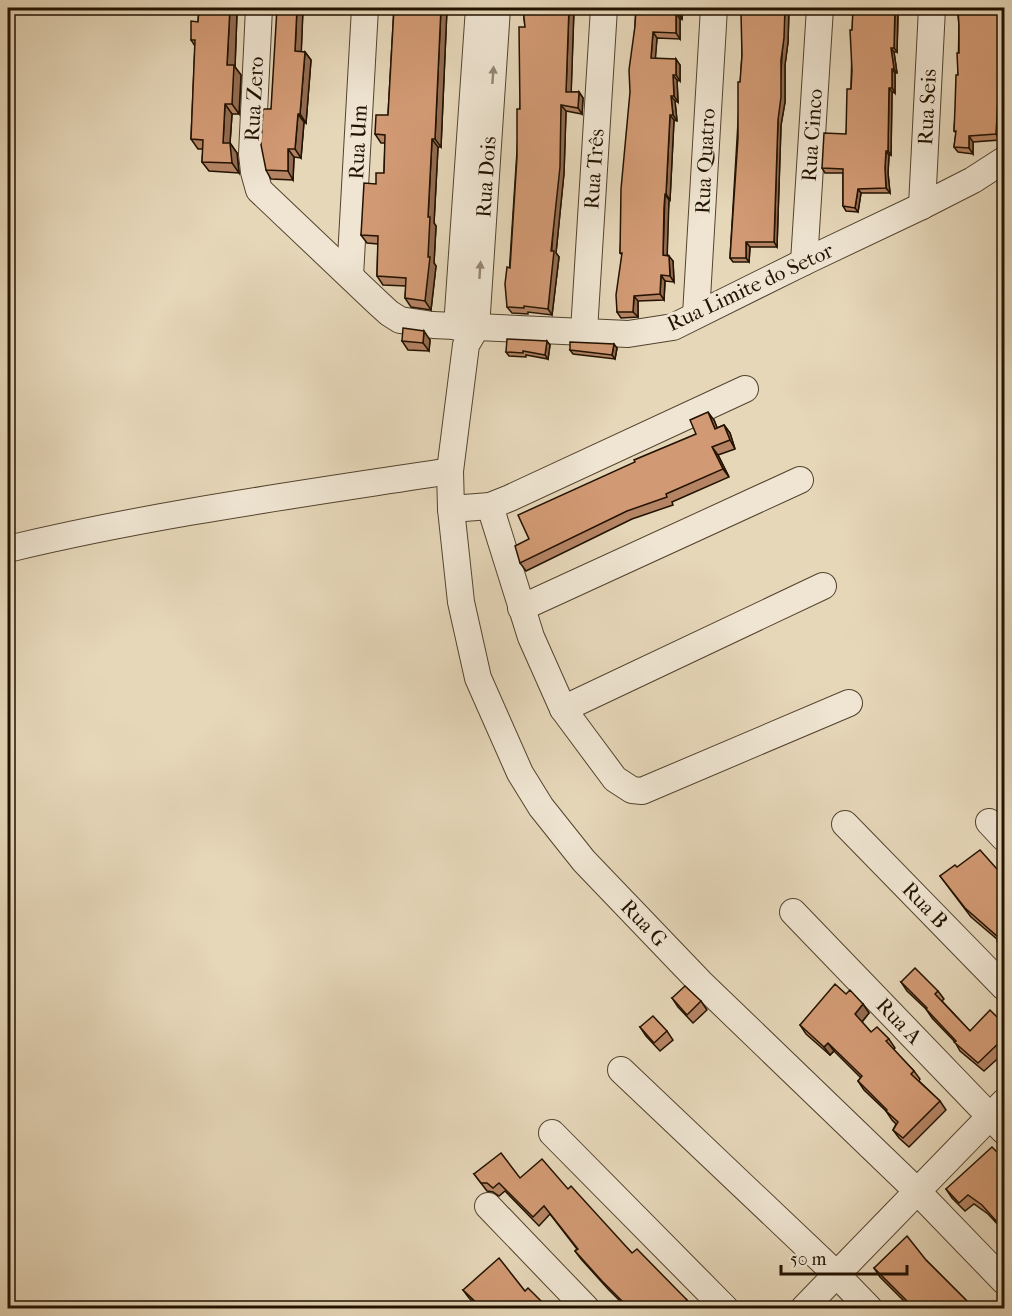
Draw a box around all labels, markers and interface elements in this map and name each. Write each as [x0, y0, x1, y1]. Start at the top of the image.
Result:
street label: Rua Zero [240, 56, 268, 142]
one-way arrow [488, 66, 497, 85]
street label: Rua Seis [913, 68, 941, 146]
street label: Rua Cinco [797, 88, 827, 182]
street label: Rua Um [344, 104, 372, 180]
street label: Rua Quatro [690, 108, 720, 214]
street label: Rua Três [579, 128, 609, 210]
street label: Rua Dois [471, 135, 501, 218]
street label: Rua Limite do Setor [663, 238, 837, 336]
one-way arrow [475, 260, 484, 279]
street label: Rua B [897, 877, 953, 933]
street label: Rua G [616, 895, 672, 952]
street label: Rua A [871, 993, 927, 1049]
scale bar [781, 1238, 907, 1276]
text: 50 m [790, 1249, 827, 1270]

